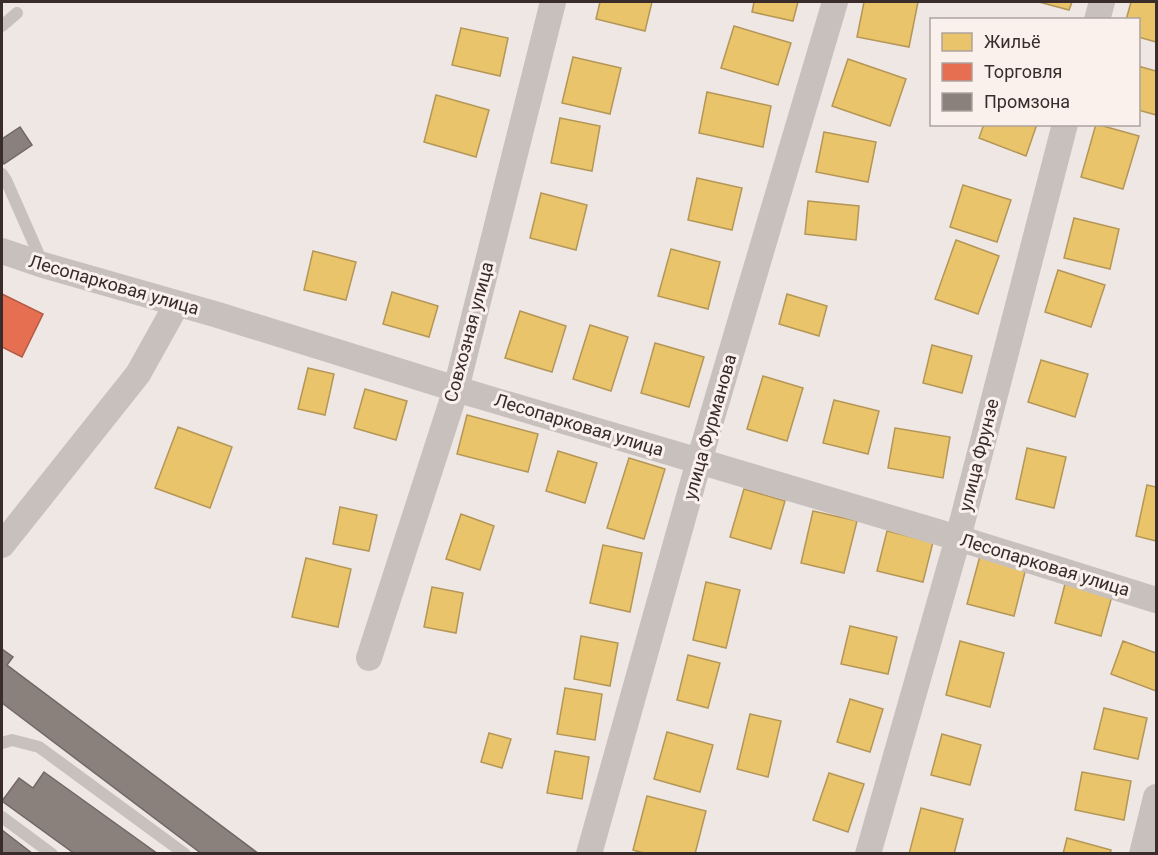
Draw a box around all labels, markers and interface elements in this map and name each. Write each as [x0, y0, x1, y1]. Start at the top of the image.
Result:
legend [930, 18, 1140, 126]
text: Жильё [984, 31, 1040, 52]
text: Торговля [984, 61, 1062, 82]
text: Промзона [984, 91, 1070, 112]
street label: Лесопарковая улица [27, 250, 202, 319]
street label: Совхозная улица [440, 259, 497, 404]
street label: улица Фурманова [679, 352, 740, 502]
street label: Лесопарковая улица [492, 389, 666, 460]
street label: улица Фрунзе [954, 396, 1003, 513]
street label: Лесопарковая улица [958, 529, 1132, 600]

